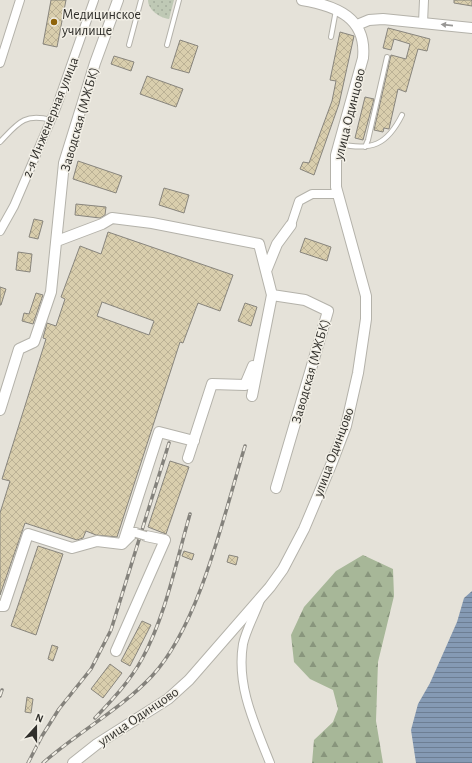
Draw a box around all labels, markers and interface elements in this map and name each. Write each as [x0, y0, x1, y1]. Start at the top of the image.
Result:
place label: Медицинское училище [61, 8, 141, 38]
marker: Медицинское училище [49, 17, 59, 27]
one-way arrow [441, 22, 453, 29]
street label: 2-я Инженерная улица [20, 55, 82, 180]
street label: Заводская (МЖБК) [58, 65, 102, 173]
street label: улица Одинцово [332, 67, 368, 162]
street label: Заводская (МЖБК) [289, 317, 333, 425]
street label: улица Одинцово [311, 406, 357, 500]
street label: улица Одинцово [95, 685, 182, 749]
north arrow [16, 707, 56, 747]
text: N [34, 712, 45, 725]

